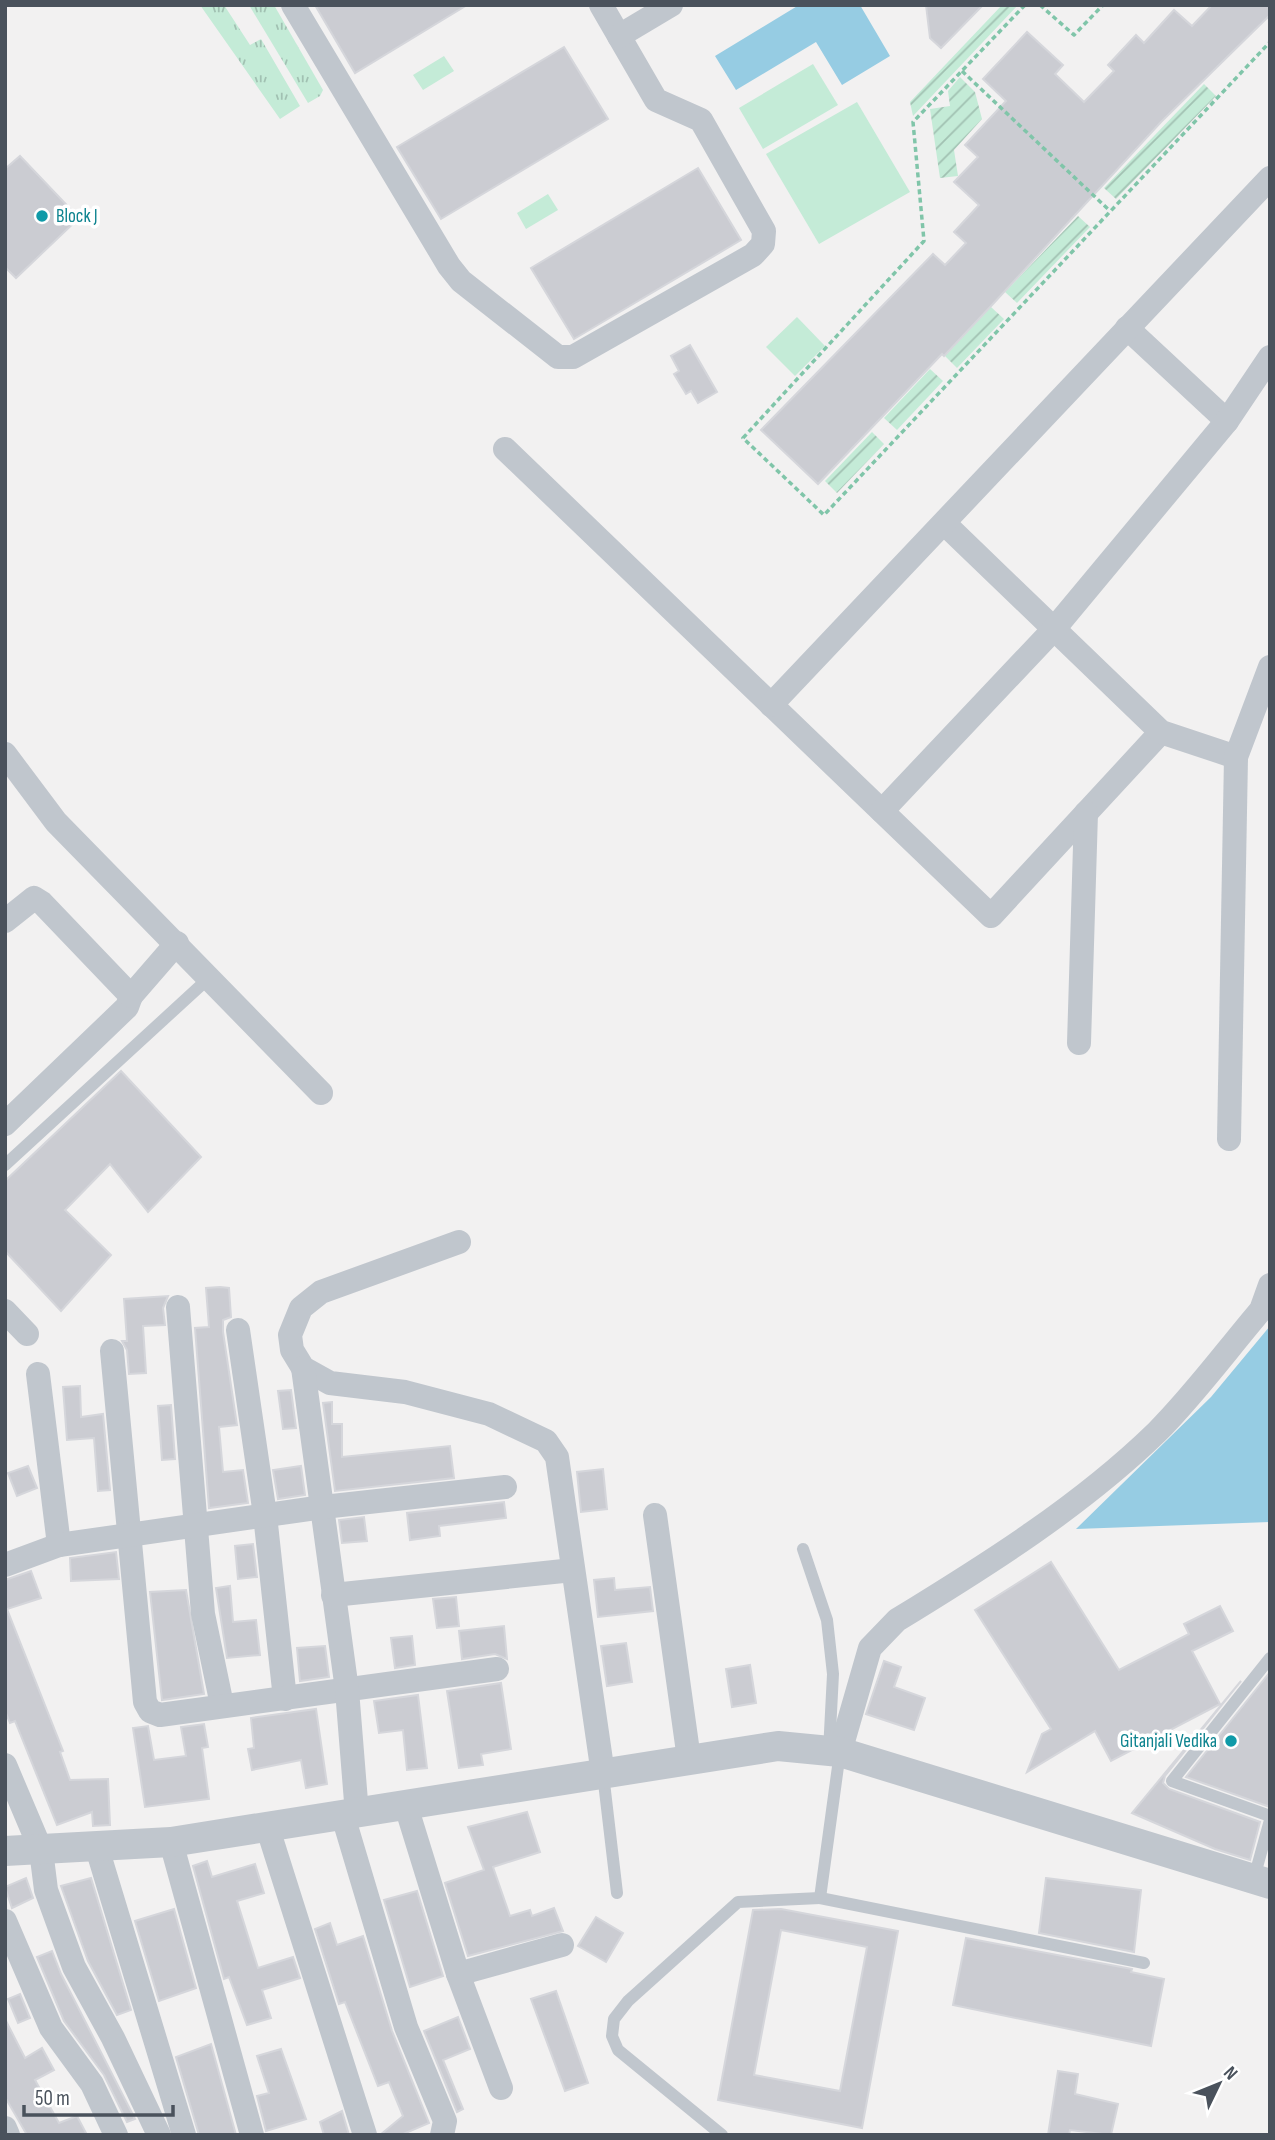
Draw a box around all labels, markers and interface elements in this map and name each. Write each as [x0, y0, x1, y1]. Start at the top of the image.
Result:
place label: Block J [56, 205, 98, 228]
marker: Block J [34, 208, 50, 224]
place label: Gitanjali Vedika [1120, 1730, 1217, 1753]
marker: Gitanjali Vedika [1223, 1733, 1239, 1749]
north arrow [1184, 2049, 1254, 2119]
text: N [1218, 2062, 1242, 2085]
scale bar [24, 2074, 173, 2118]
text: 50 m [35, 2086, 70, 2111]

